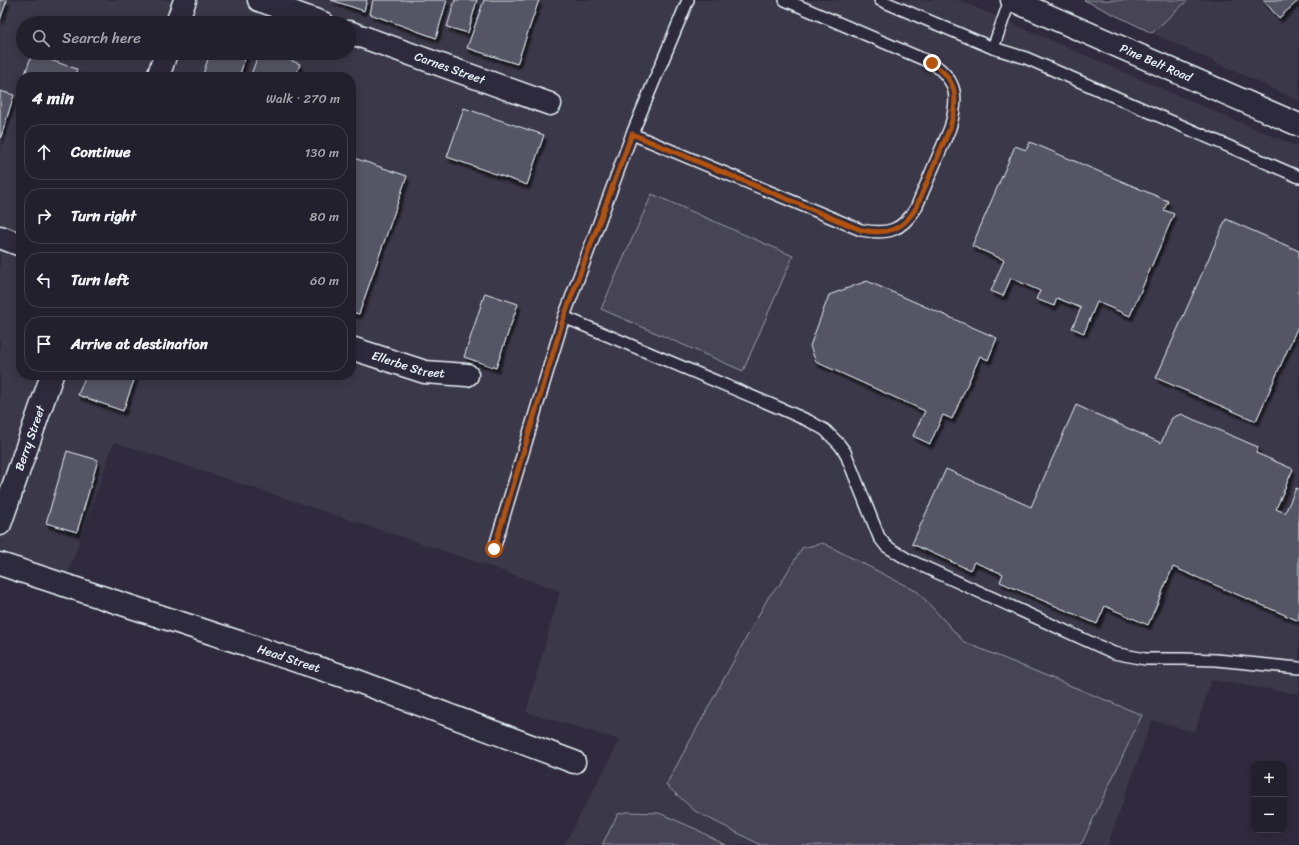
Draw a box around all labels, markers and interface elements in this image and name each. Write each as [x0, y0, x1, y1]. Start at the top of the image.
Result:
search box [16, 16, 356, 60]
text: Search here [62, 25, 141, 51]
icon: search [30, 27, 52, 49]
street label: Pine Belt Road [1116, 37, 1197, 89]
street label: Carnes Street [411, 45, 489, 91]
route end [923, 54, 941, 72]
text: 4 min [32, 83, 74, 113]
text: Walk · 270 m [266, 87, 340, 110]
text: Continue [71, 139, 131, 165]
icon: ahead [33, 141, 55, 163]
text: 130 m [305, 141, 339, 164]
text: Turn right [71, 203, 136, 229]
icon: right [33, 205, 55, 227]
text: 80 m [310, 205, 339, 228]
text: Turn left [71, 267, 129, 293]
icon: left [33, 269, 55, 291]
text: 60 m [310, 269, 339, 292]
text: Arrive at destination [71, 331, 208, 357]
icon: arrive [33, 333, 55, 355]
street label: Ellerbe Street [369, 344, 446, 384]
street label: Berry Street [8, 401, 52, 474]
route start [485, 540, 503, 558]
street label: Head Street [255, 638, 323, 679]
map controls [1251, 761, 1287, 833]
button: + [1251, 761, 1287, 797]
button: − [1251, 797, 1287, 833]

